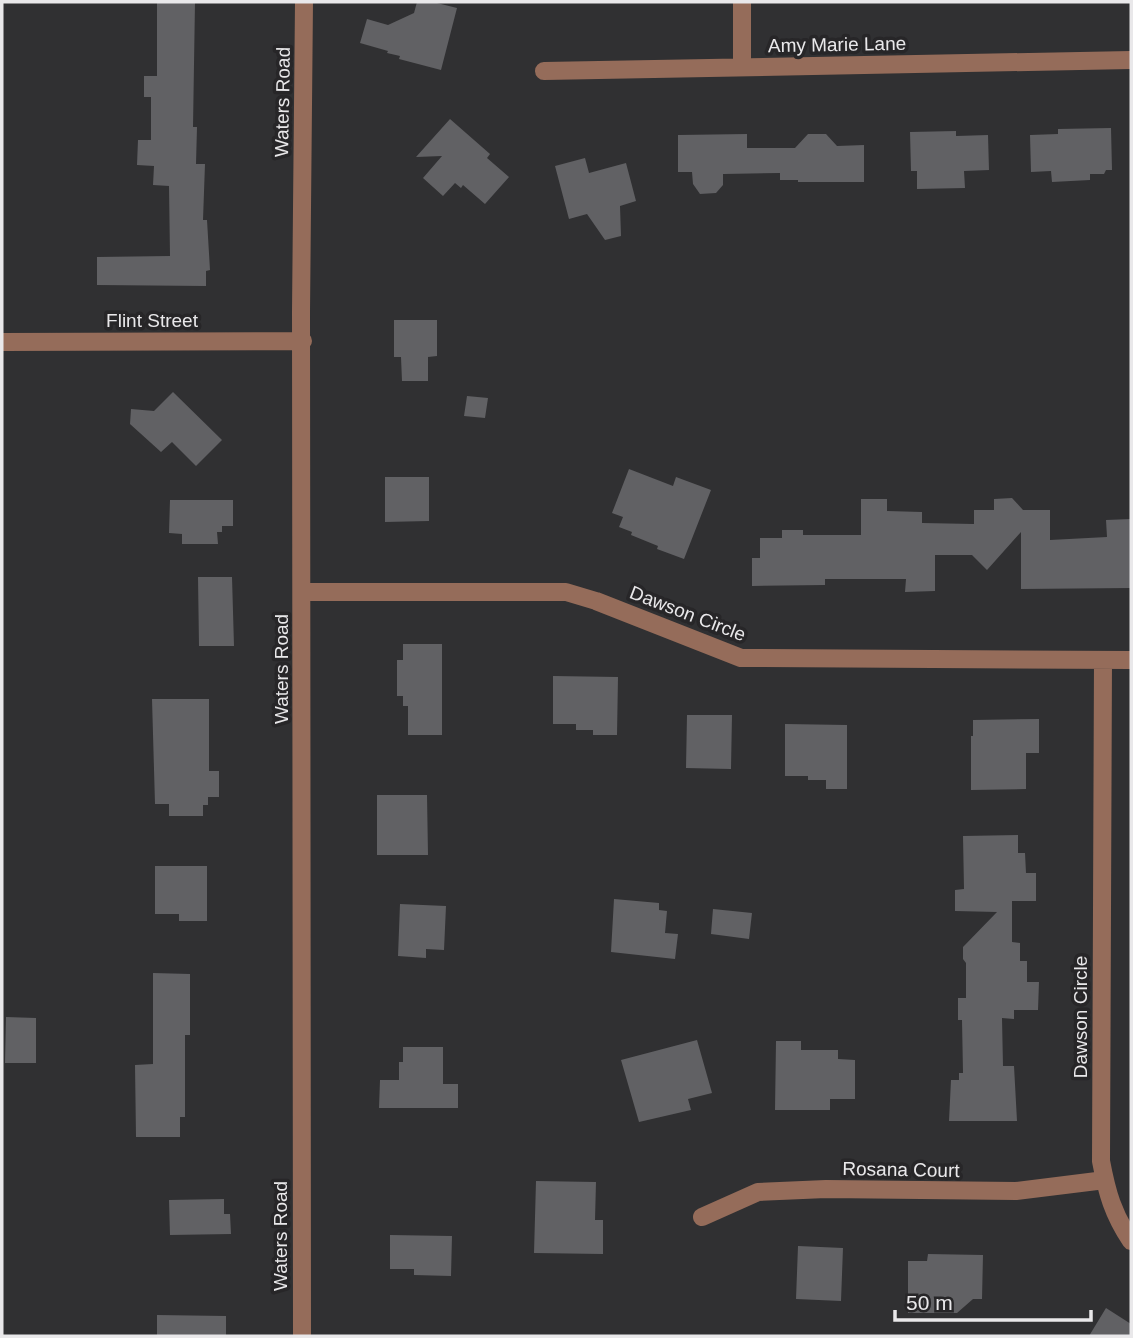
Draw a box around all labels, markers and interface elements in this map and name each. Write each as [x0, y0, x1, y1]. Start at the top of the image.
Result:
street label: Amy Marie Lane [768, 33, 906, 56]
street label: Waters Road [271, 47, 294, 157]
street label: Flint Street [106, 310, 199, 331]
street label: Dawson Circle [627, 582, 749, 645]
street label: Waters Road [271, 614, 292, 724]
street label: Dawson Circle [1070, 956, 1091, 1078]
street label: Rosana Court [842, 1158, 960, 1181]
street label: Waters Road [270, 1181, 291, 1291]
scale bar [895, 1278, 1091, 1322]
text: 50 m [906, 1291, 953, 1314]

